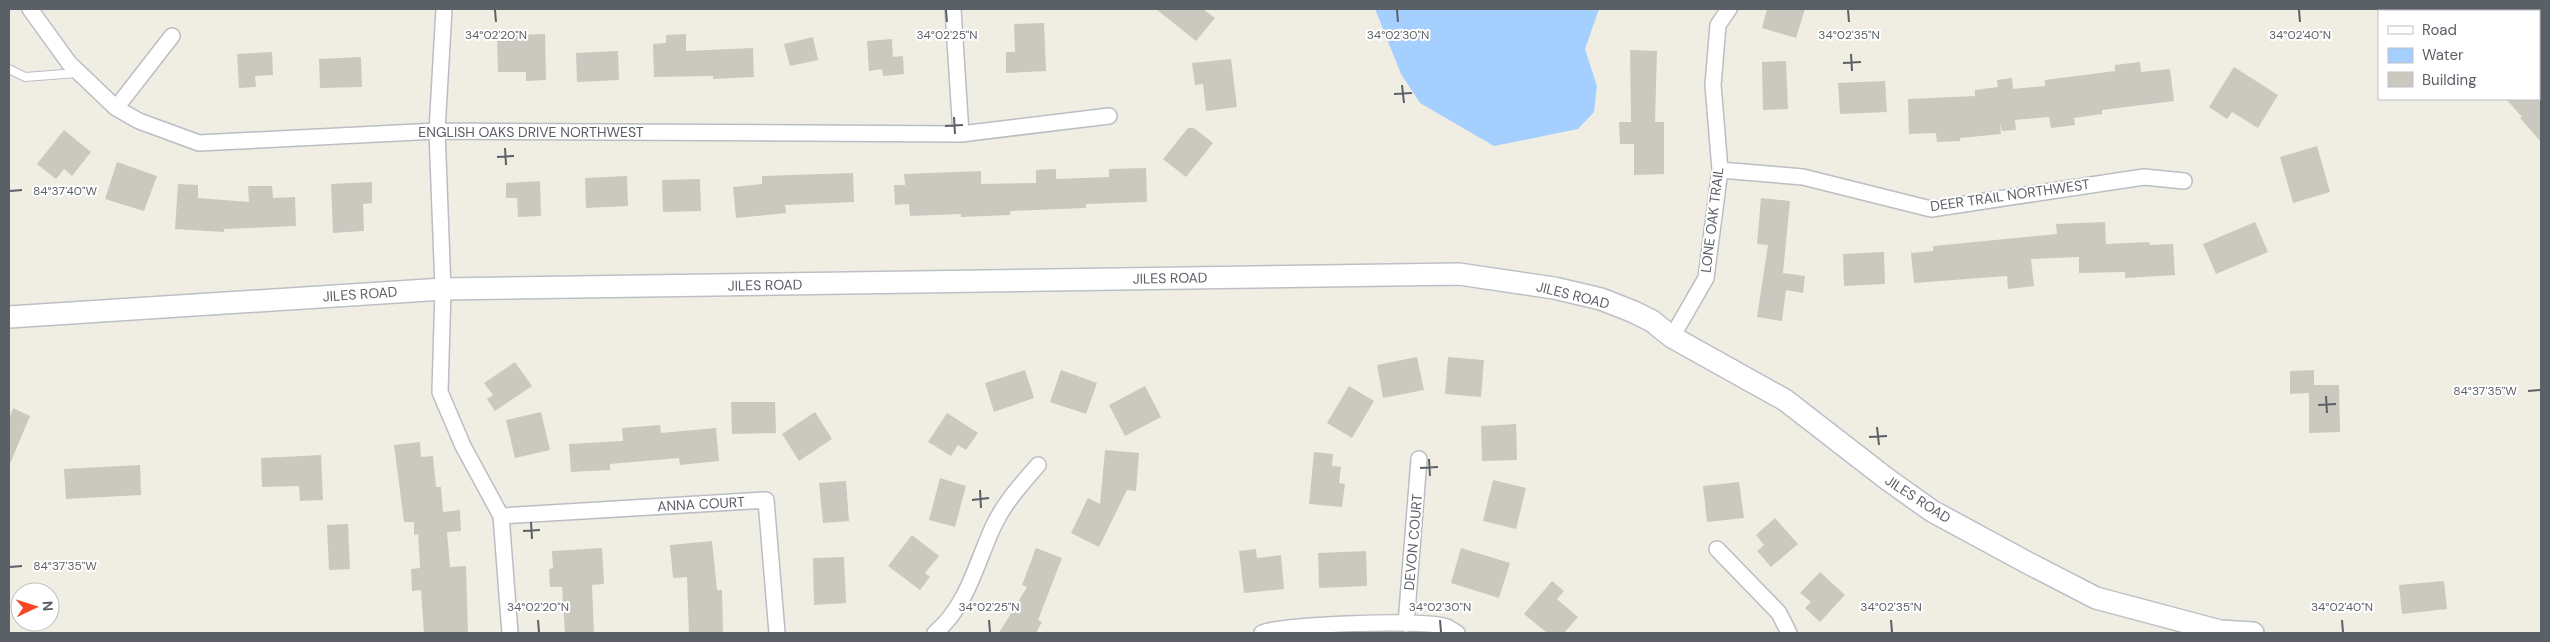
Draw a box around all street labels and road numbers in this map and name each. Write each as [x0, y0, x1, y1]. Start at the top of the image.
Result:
street label: ENGLISH OAKS DRIVE NORTHWEST [418, 123, 644, 141]
street label: LONE OAK TRAIL [1697, 166, 1727, 274]
street label: DEER TRAIL NORTHWEST [1929, 175, 2091, 215]
street label: JILES ROAD [1132, 268, 1208, 288]
street label: JILES ROAD [727, 275, 803, 295]
street label: JILES ROAD [1535, 277, 1611, 313]
street label: JILES ROAD [322, 282, 398, 306]
street label: JILES ROAD [1882, 471, 1954, 527]
street label: ANNA COURT [657, 493, 745, 515]
street label: DEVON COURT [1400, 493, 1426, 591]

